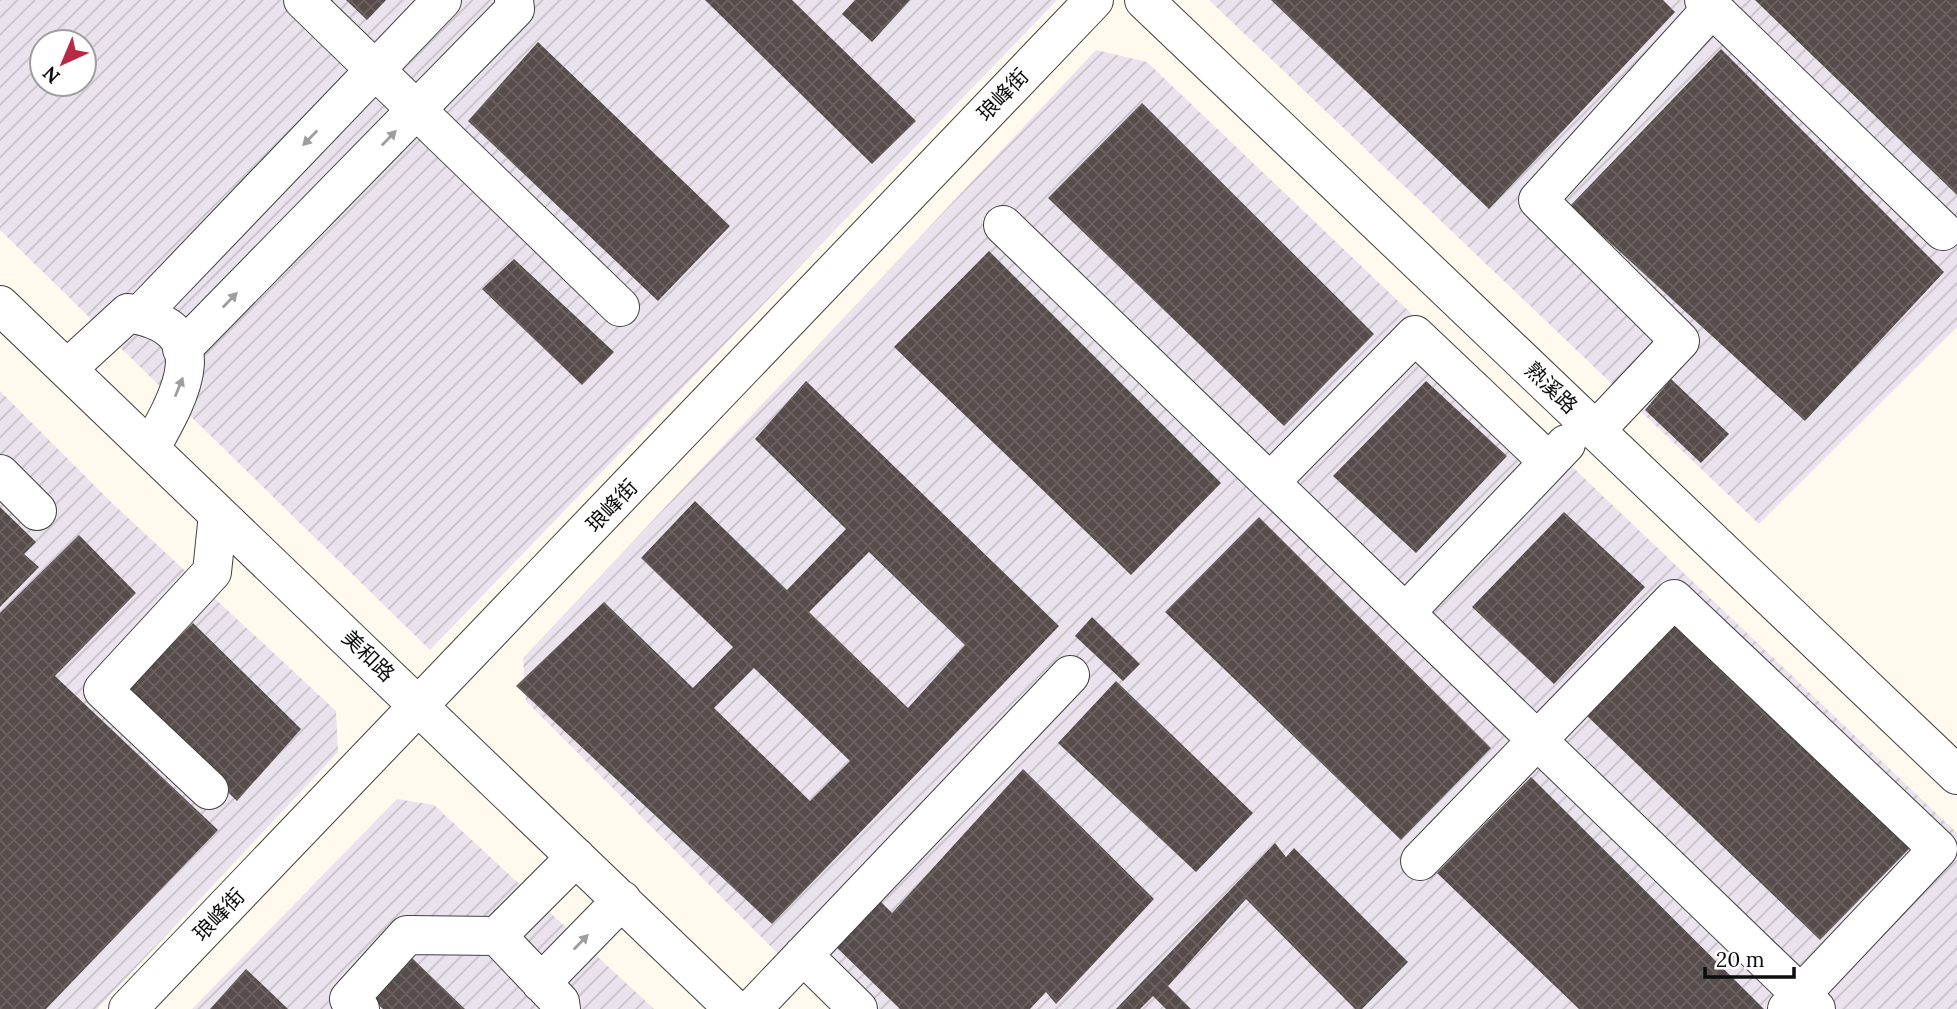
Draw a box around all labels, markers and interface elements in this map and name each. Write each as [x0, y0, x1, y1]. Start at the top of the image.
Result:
north arrow [28, 28, 98, 98]
text: N [37, 61, 65, 89]
street label: 琅峰街 [971, 63, 1034, 127]
one-way arrow [303, 129, 319, 146]
one-way arrow [380, 129, 397, 146]
one-way arrow [221, 292, 238, 309]
street label: 熟溪路 [1519, 356, 1583, 419]
one-way arrow [174, 377, 185, 398]
street label: 琅峰街 [580, 474, 643, 538]
street label: 美和路 [336, 624, 400, 687]
street label: 琅峰街 [187, 883, 250, 947]
one-way arrow [573, 933, 590, 950]
scale bar [1705, 936, 1794, 980]
text: 20 m [1716, 946, 1765, 973]

